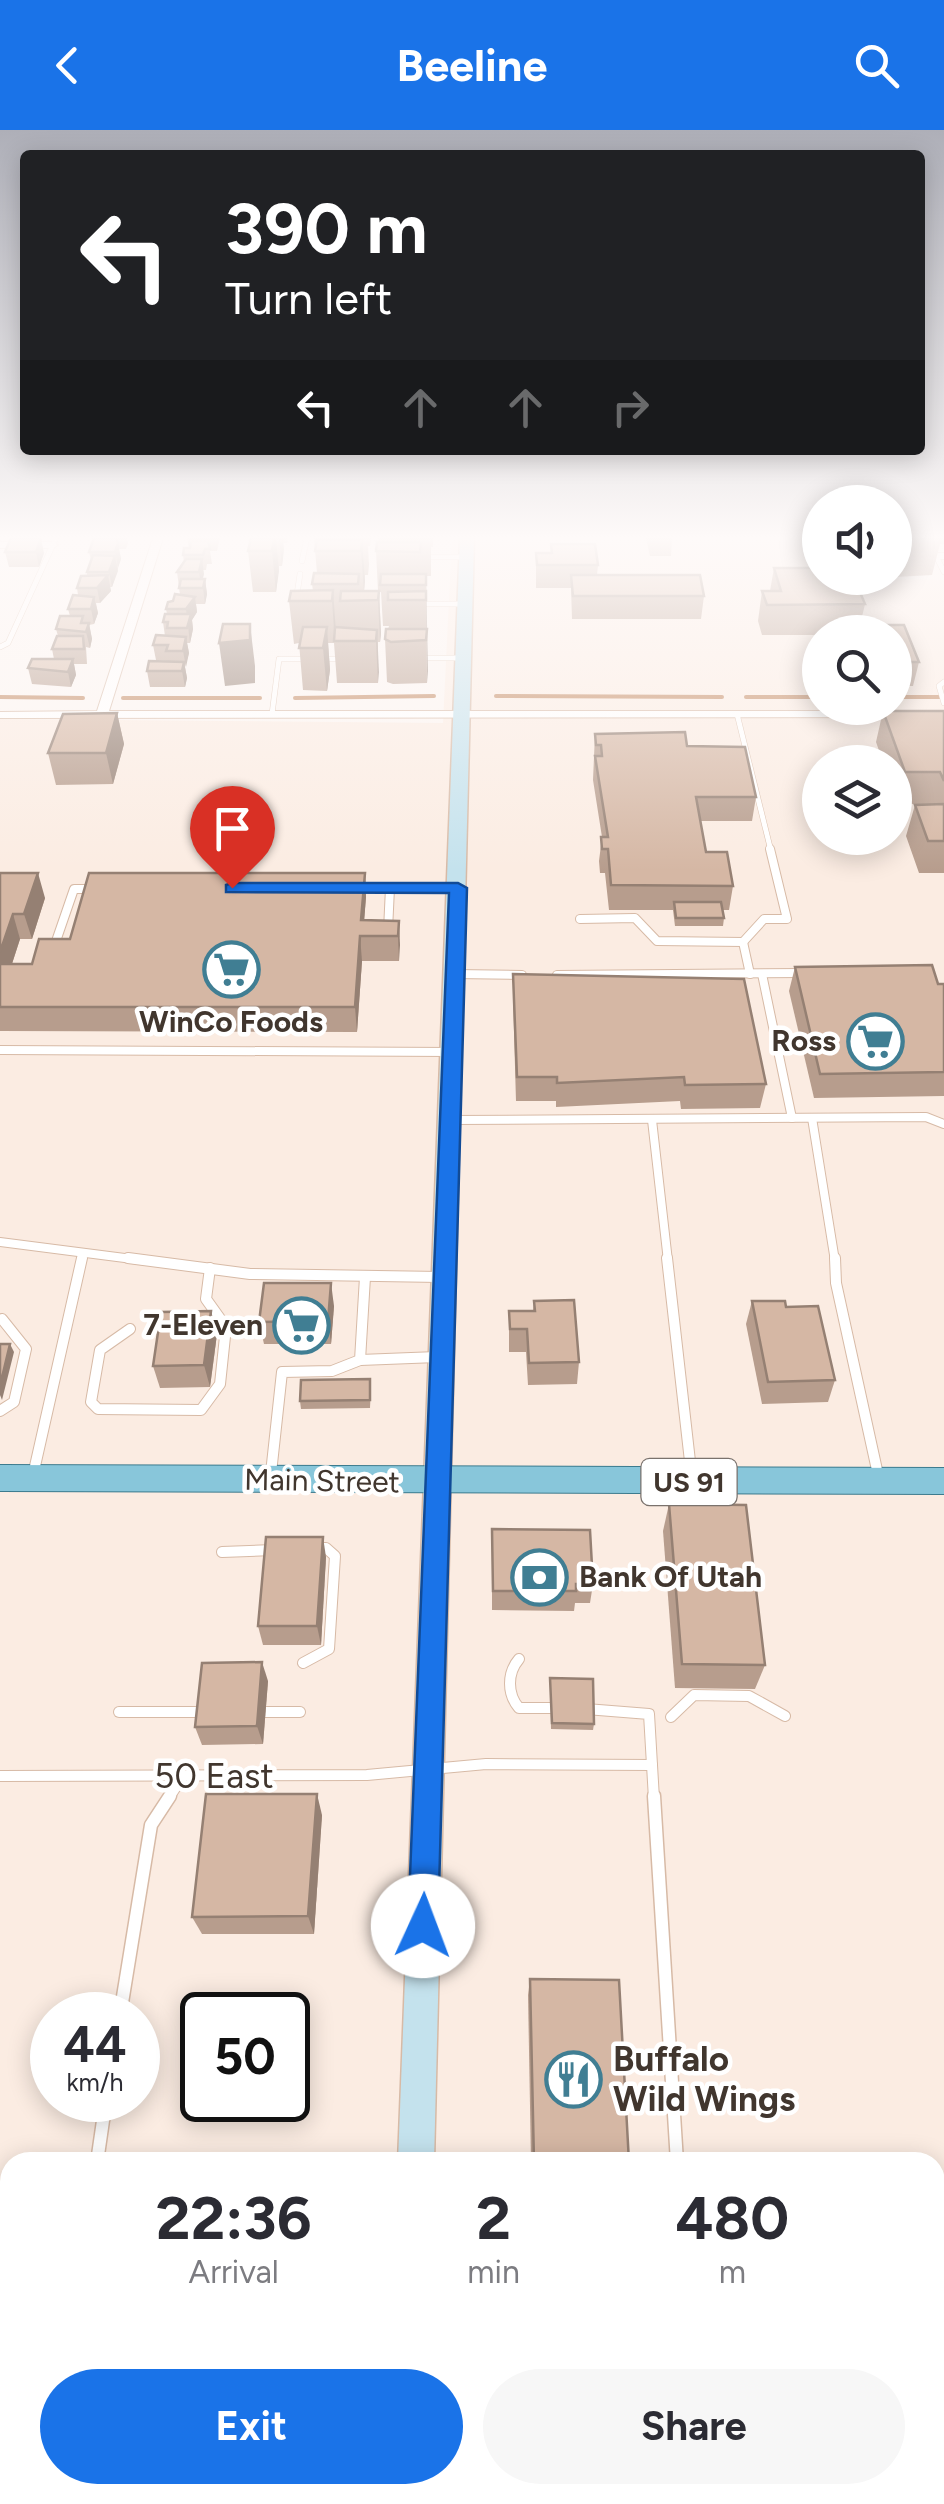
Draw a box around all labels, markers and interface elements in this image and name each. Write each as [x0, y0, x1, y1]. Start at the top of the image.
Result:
icon: back [40, 38, 95, 93]
text: Beeline [397, 38, 547, 92]
icon: search [849, 38, 904, 93]
text: 390 m [225, 186, 428, 271]
icon: left [60, 190, 190, 320]
text: Turn left [225, 271, 392, 325]
icon: left [288, 380, 343, 435]
icon: ahead [393, 380, 448, 435]
icon: ahead [498, 380, 553, 435]
icon: right [603, 380, 658, 435]
map controls [802, 485, 912, 855]
button: sound [802, 485, 912, 595]
button: search [802, 615, 912, 725]
button: layers [802, 745, 912, 855]
pin [190, 786, 275, 889]
icon: arrive [205, 801, 260, 856]
supermarket icon: WinCo Foods [201, 939, 261, 999]
place label: WinCo Foods [139, 1003, 323, 1040]
supermarket icon: Ross [845, 1011, 905, 1071]
place label: Ross [771, 1022, 836, 1059]
supermarket icon: 7-Eleven [272, 1295, 332, 1355]
place label: 7-Eleven [143, 1306, 263, 1343]
road number: US 91 [642, 1459, 736, 1505]
street label: Main Street [244, 1461, 400, 1500]
bank icon: Bank Of Utah [510, 1547, 570, 1607]
place label: Bank Of Utah [579, 1558, 762, 1595]
street label: 50 East [154, 1755, 274, 1797]
position arrow [371, 1874, 475, 1978]
speed limit sign: 50 [180, 1992, 310, 2122]
text: 44 [63, 2014, 127, 2075]
place label: Buffalo Wild Wings [613, 2038, 795, 2120]
restaurant icon: Buffalo Wild Wings [544, 2049, 604, 2109]
text: km/h [66, 2067, 124, 2097]
text: 22:36 [156, 2182, 312, 2254]
text: 2 [476, 2182, 511, 2254]
text: 480 [676, 2182, 789, 2254]
text: Arrival [188, 2253, 279, 2291]
text: min [467, 2253, 520, 2291]
text: m [719, 2253, 746, 2291]
button: Exit [40, 2369, 463, 2484]
button: Share [483, 2369, 905, 2484]

